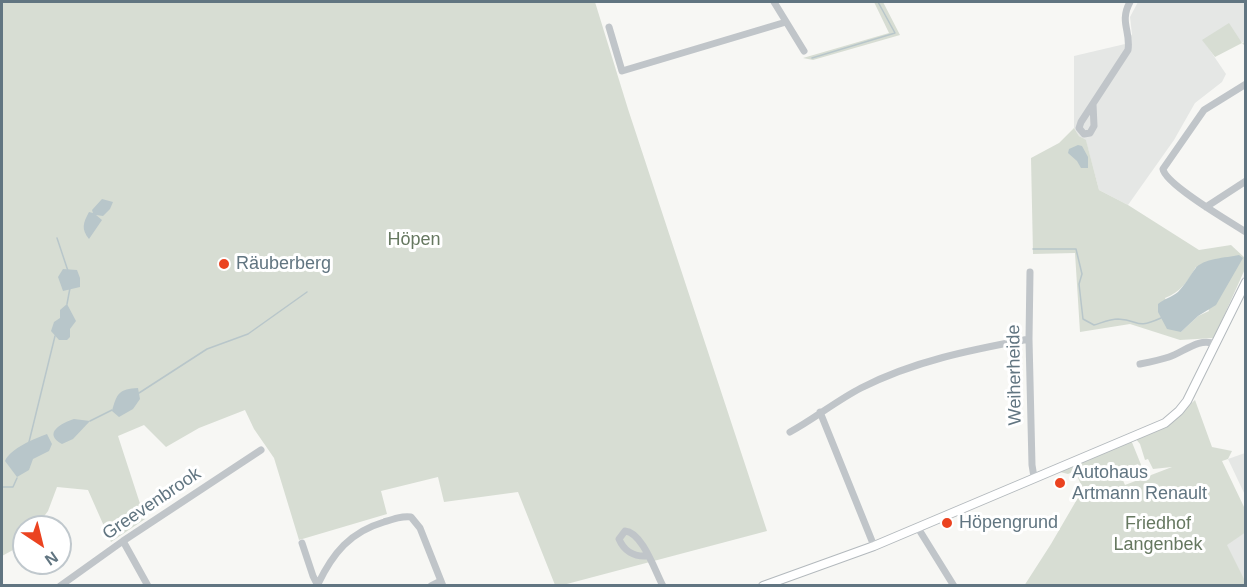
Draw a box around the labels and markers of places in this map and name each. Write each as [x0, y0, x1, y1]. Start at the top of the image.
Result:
place label: Räuberberg [236, 253, 331, 275]
marker: Räuberberg [217, 257, 231, 271]
place label: Autohaus Artmann Renault [1072, 462, 1207, 504]
marker: Autohaus Artmann Renault [1053, 476, 1067, 490]
place label: Höpengrund [959, 512, 1058, 534]
marker: Höpengrund [940, 516, 954, 530]

